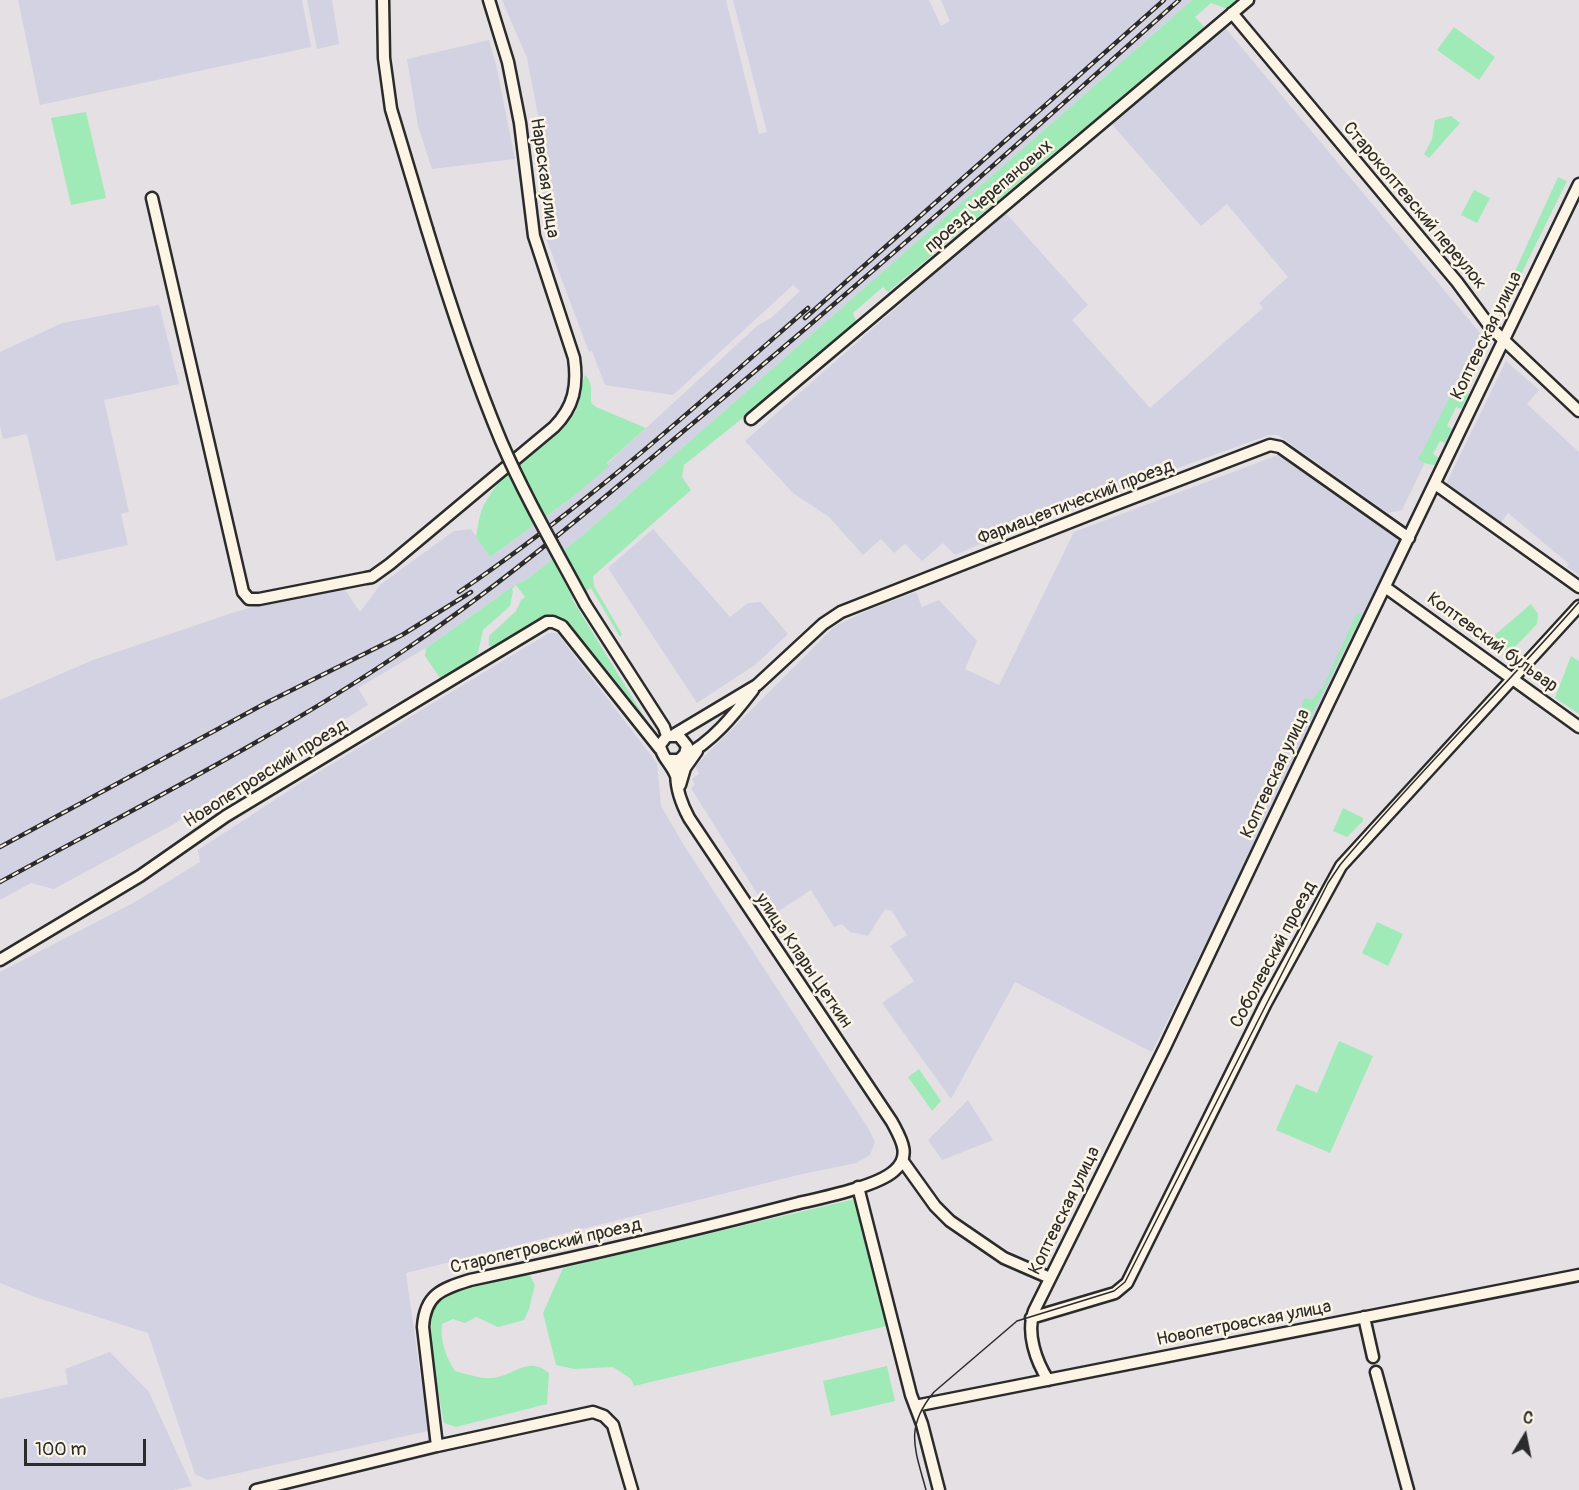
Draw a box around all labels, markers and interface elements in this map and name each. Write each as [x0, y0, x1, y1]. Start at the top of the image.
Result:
street label: Нарвская улица [525, 117, 563, 239]
street label: Старокоптевский переулок [1338, 118, 1490, 294]
street label: проезд Черепановых [921, 136, 1057, 258]
street label: Коптевская улица [1447, 268, 1527, 404]
street label: Фармацевтический проезд [975, 456, 1177, 550]
street label: Коптевский бульвар [1422, 588, 1562, 698]
street label: Коптевская улица [1237, 706, 1315, 842]
street label: Новопетровский проезд [180, 715, 352, 833]
street label: Соболевский проезд [1226, 878, 1322, 1032]
street label: улица Клары Цеткин [750, 890, 856, 1032]
street label: Коптевская улица [1025, 1143, 1105, 1279]
street label: Старопетровский проезд [448, 1215, 644, 1279]
street label: Новопетровская улица [1155, 1296, 1333, 1352]
north arrow [1495, 1406, 1555, 1466]
text: С [1522, 1408, 1535, 1429]
scale bar [27, 1427, 148, 1465]
text: 100 m [35, 1438, 87, 1461]

